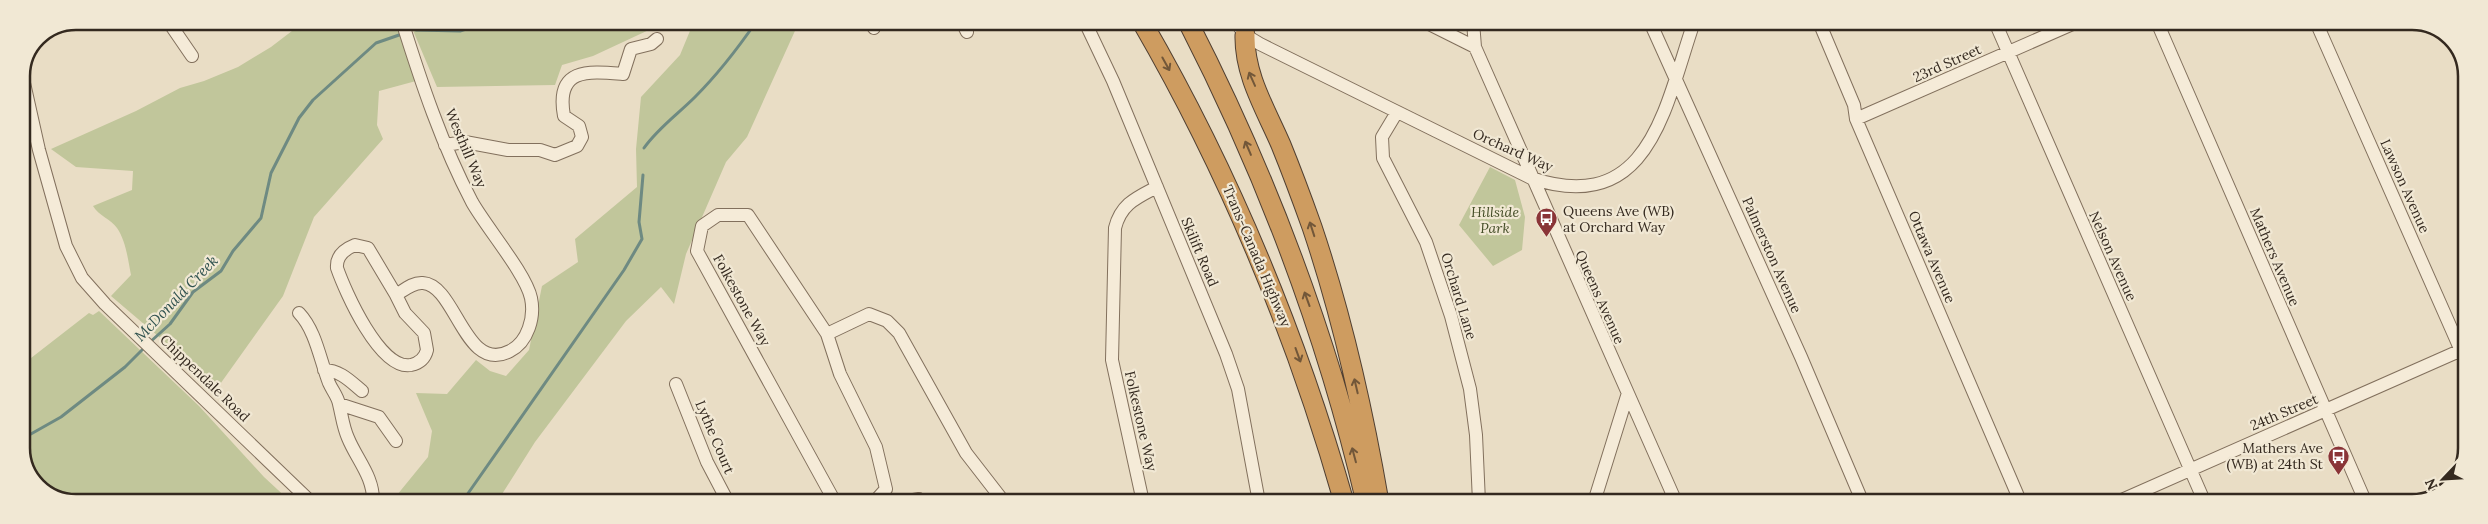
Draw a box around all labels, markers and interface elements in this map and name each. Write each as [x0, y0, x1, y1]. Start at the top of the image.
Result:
street label: 23rd Street [1910, 40, 1984, 86]
one-way arrow [1162, 56, 1172, 71]
one-way arrow [1246, 72, 1256, 87]
street label: Westhill Way [441, 106, 491, 191]
street label: Orchard Way [1470, 124, 1556, 176]
street label: Lawson Avenue [2376, 136, 2434, 236]
one-way arrow [1243, 141, 1252, 156]
street label: Trans-Canada Highway [1219, 182, 1295, 330]
street label: Palmerston Avenue [1738, 194, 1806, 316]
place label: Queens Ave (WB) at Orchard Way [1563, 202, 1674, 236]
park label: Hillside Park [1471, 203, 1519, 237]
street label: Mathers Avenue [2246, 205, 2304, 309]
bus stop icon: Queens Ave (WB) at Orchard Way [1535, 207, 1559, 238]
street label: Ottawa Avenue [1904, 208, 1960, 306]
street label: Nelson Avenue [2085, 208, 2141, 304]
street label: Skilift Road [1177, 215, 1223, 289]
one-way arrow [1307, 222, 1317, 238]
street label: Queens Avenue [1571, 247, 1629, 347]
street label: Orchard Lane [1437, 250, 1481, 342]
water label: McDonald Creek [130, 251, 222, 345]
street label: Folkestone Way [709, 251, 775, 350]
one-way arrow [1302, 292, 1311, 308]
street label: Chippendale Road [156, 331, 254, 425]
one-way arrow [1294, 347, 1303, 363]
street label: Folkestone Way [1121, 369, 1161, 473]
one-way arrow [1351, 378, 1360, 394]
street label: 24th Street [2247, 389, 2321, 434]
street label: Lythe Court [691, 397, 739, 477]
place label: Mathers Ave (WB) at 24th St [2227, 439, 2324, 473]
bus stop icon: Mathers Ave (WB) at 24th St [2327, 444, 2351, 475]
one-way arrow [1349, 448, 1358, 464]
north arrow [2418, 454, 2468, 504]
text: N [2421, 476, 2442, 493]

